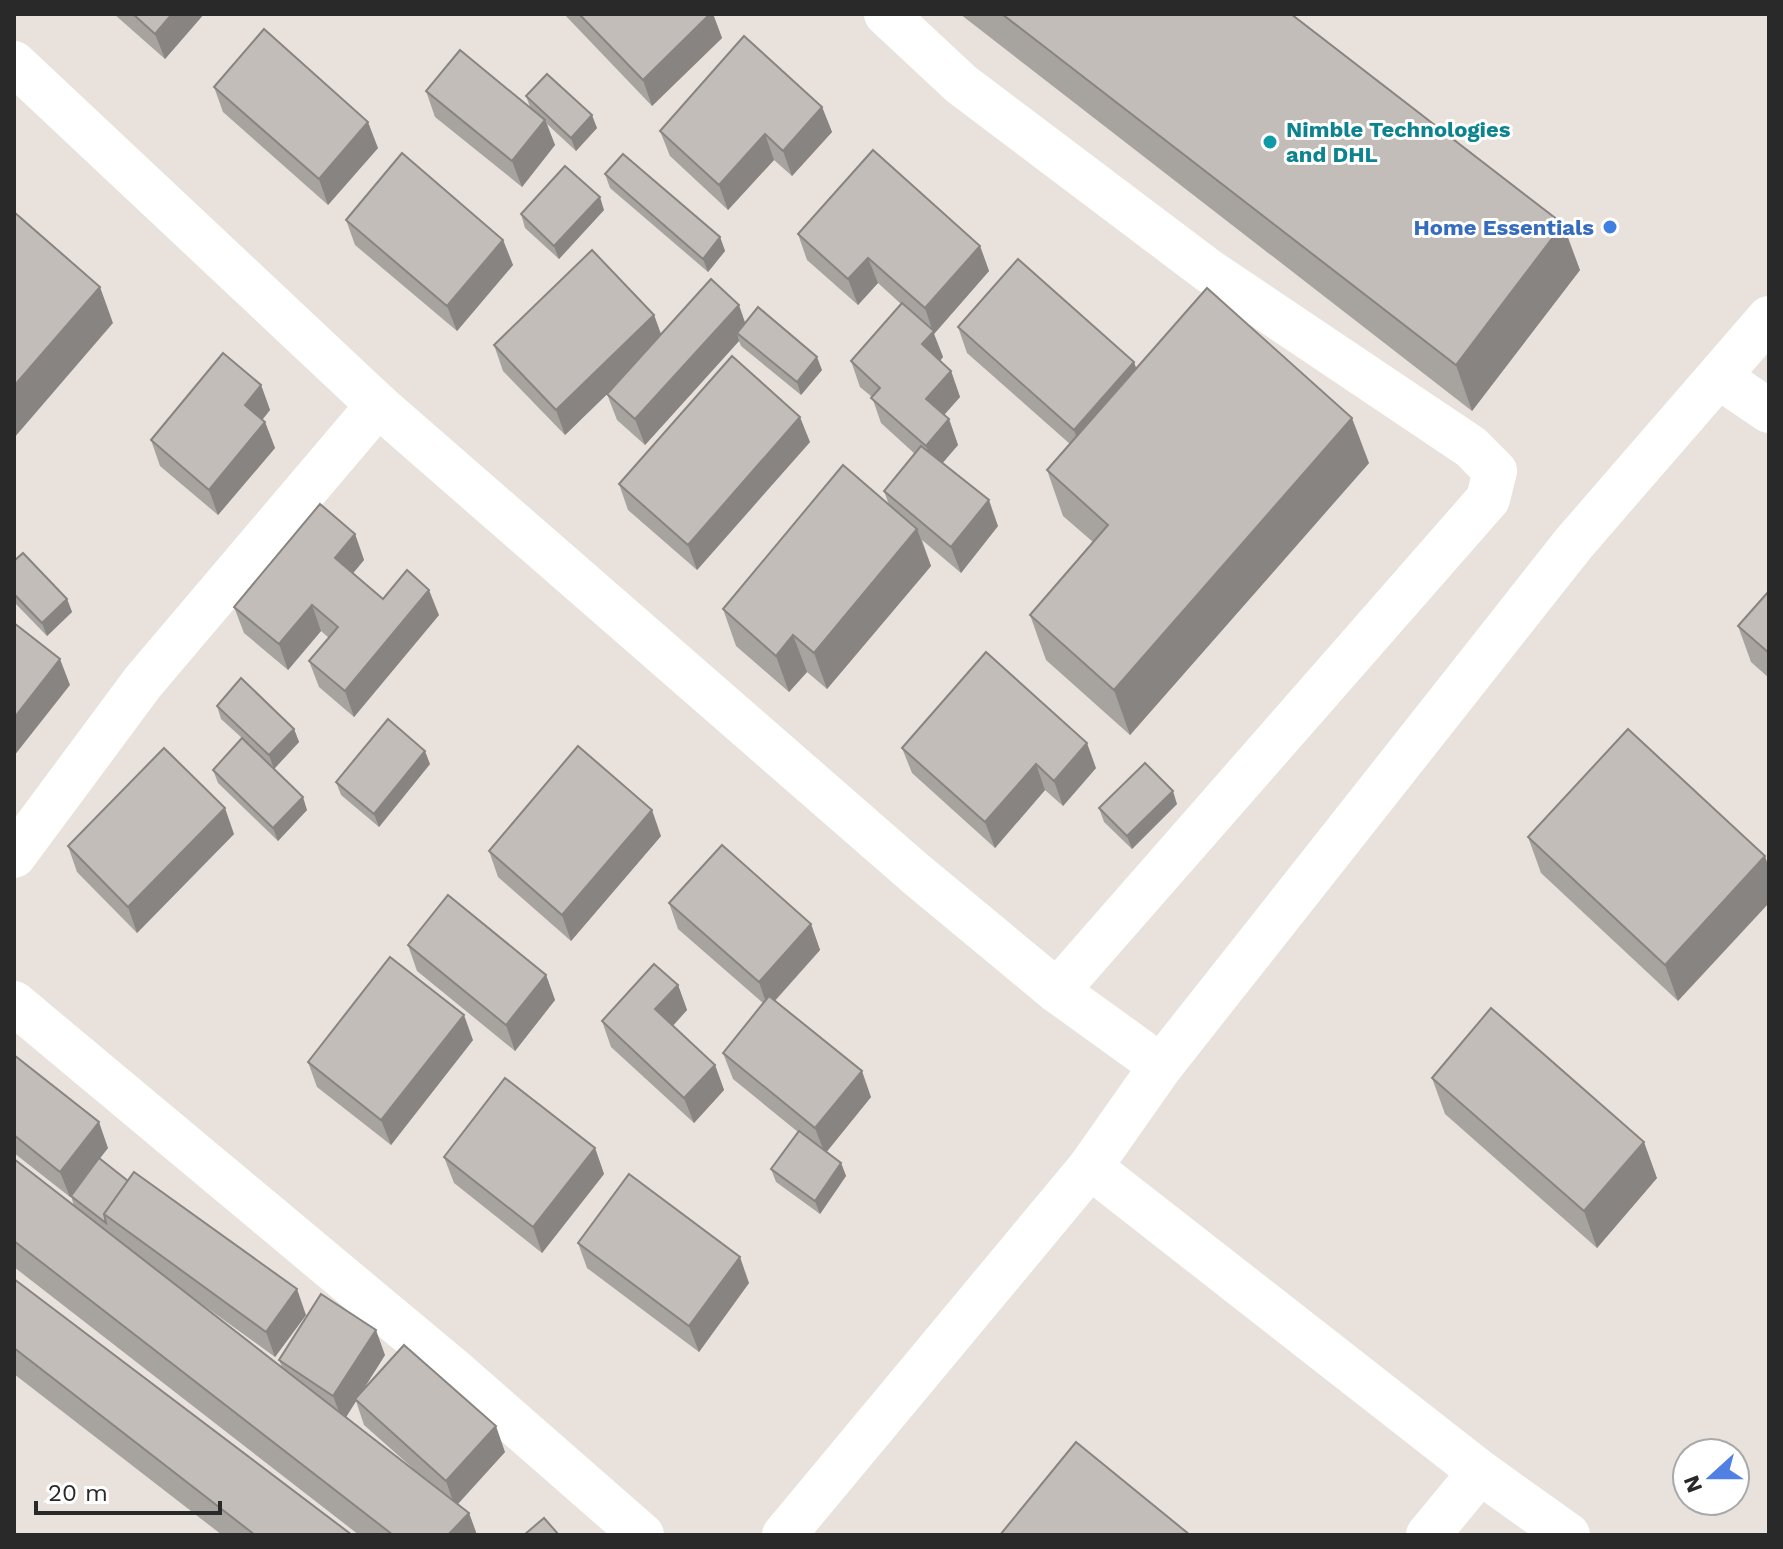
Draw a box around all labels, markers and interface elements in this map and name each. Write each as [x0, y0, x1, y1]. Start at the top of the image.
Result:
place label: Nimble Technologies and DHL [1286, 117, 1511, 167]
marker: Nimble Technologies and DHL [1261, 133, 1279, 151]
place label: Home Essentials [1414, 215, 1594, 240]
marker: Home Essentials [1601, 218, 1619, 236]
north arrow [1671, 1437, 1751, 1517]
scale bar [36, 1465, 220, 1515]
text: N [1678, 1472, 1707, 1496]
text: 20 m [48, 1479, 108, 1507]

